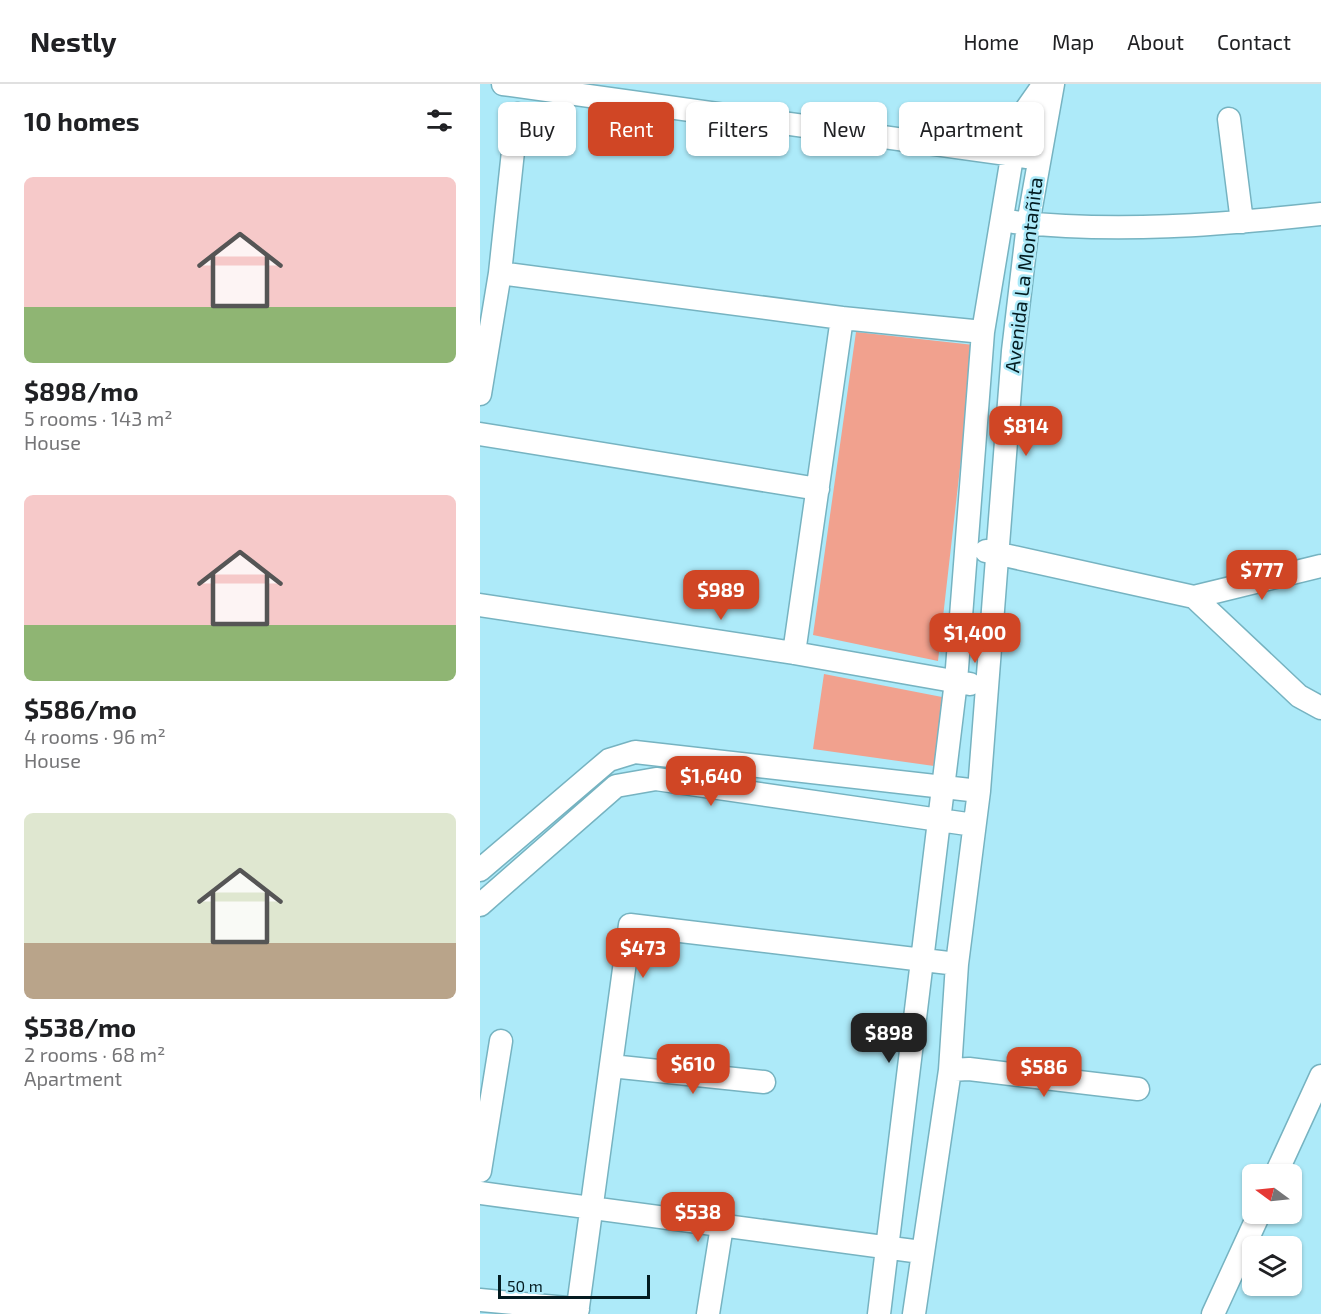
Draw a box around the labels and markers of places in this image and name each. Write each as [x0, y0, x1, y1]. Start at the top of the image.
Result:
pin: $814 [990, 406, 1062, 457]
pin: $777 [1226, 550, 1298, 601]
pin: $989 [685, 570, 757, 621]
pin: $1,400 [926, 613, 1024, 664]
pin: $1,640 [662, 756, 760, 807]
pin: $473 [607, 928, 679, 979]
pin: $898 [853, 1013, 925, 1064]
pin: $610 [657, 1044, 729, 1095]
pin: $586 [1008, 1047, 1080, 1098]
pin: $538 [662, 1192, 734, 1243]

